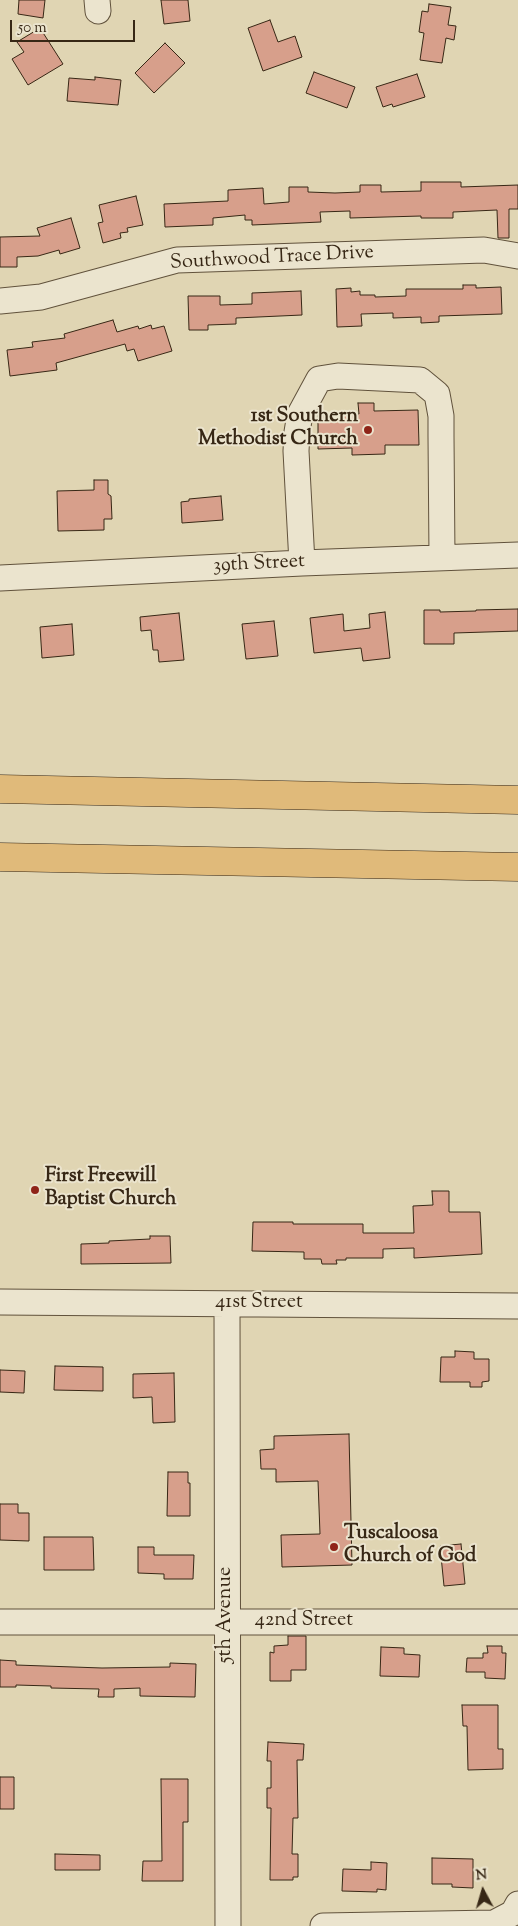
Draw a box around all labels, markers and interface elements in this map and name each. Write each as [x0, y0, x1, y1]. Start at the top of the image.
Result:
scale bar [12, 10, 138, 42]
text: 50 m [18, 18, 47, 39]
street label: Southwood Trace Drive [169, 242, 375, 276]
place label: 1st Southern Methodist Church [198, 406, 358, 453]
marker: 1st Southern Methodist Church [362, 424, 374, 436]
street label: 39th Street [212, 551, 306, 579]
place label: First Freewill Baptist Church [45, 1166, 176, 1213]
marker: First Freewill Baptist Church [29, 1184, 41, 1196]
street label: 41st Street [215, 1292, 303, 1316]
place label: Tuscaloosa Church of God [344, 1523, 476, 1570]
marker: Tuscaloosa Church of God [328, 1541, 340, 1553]
street label: 5th Avenue [215, 1567, 239, 1663]
street label: 42nd Street [255, 1610, 353, 1634]
north arrow [458, 1866, 508, 1916]
text: N [475, 1866, 488, 1887]

